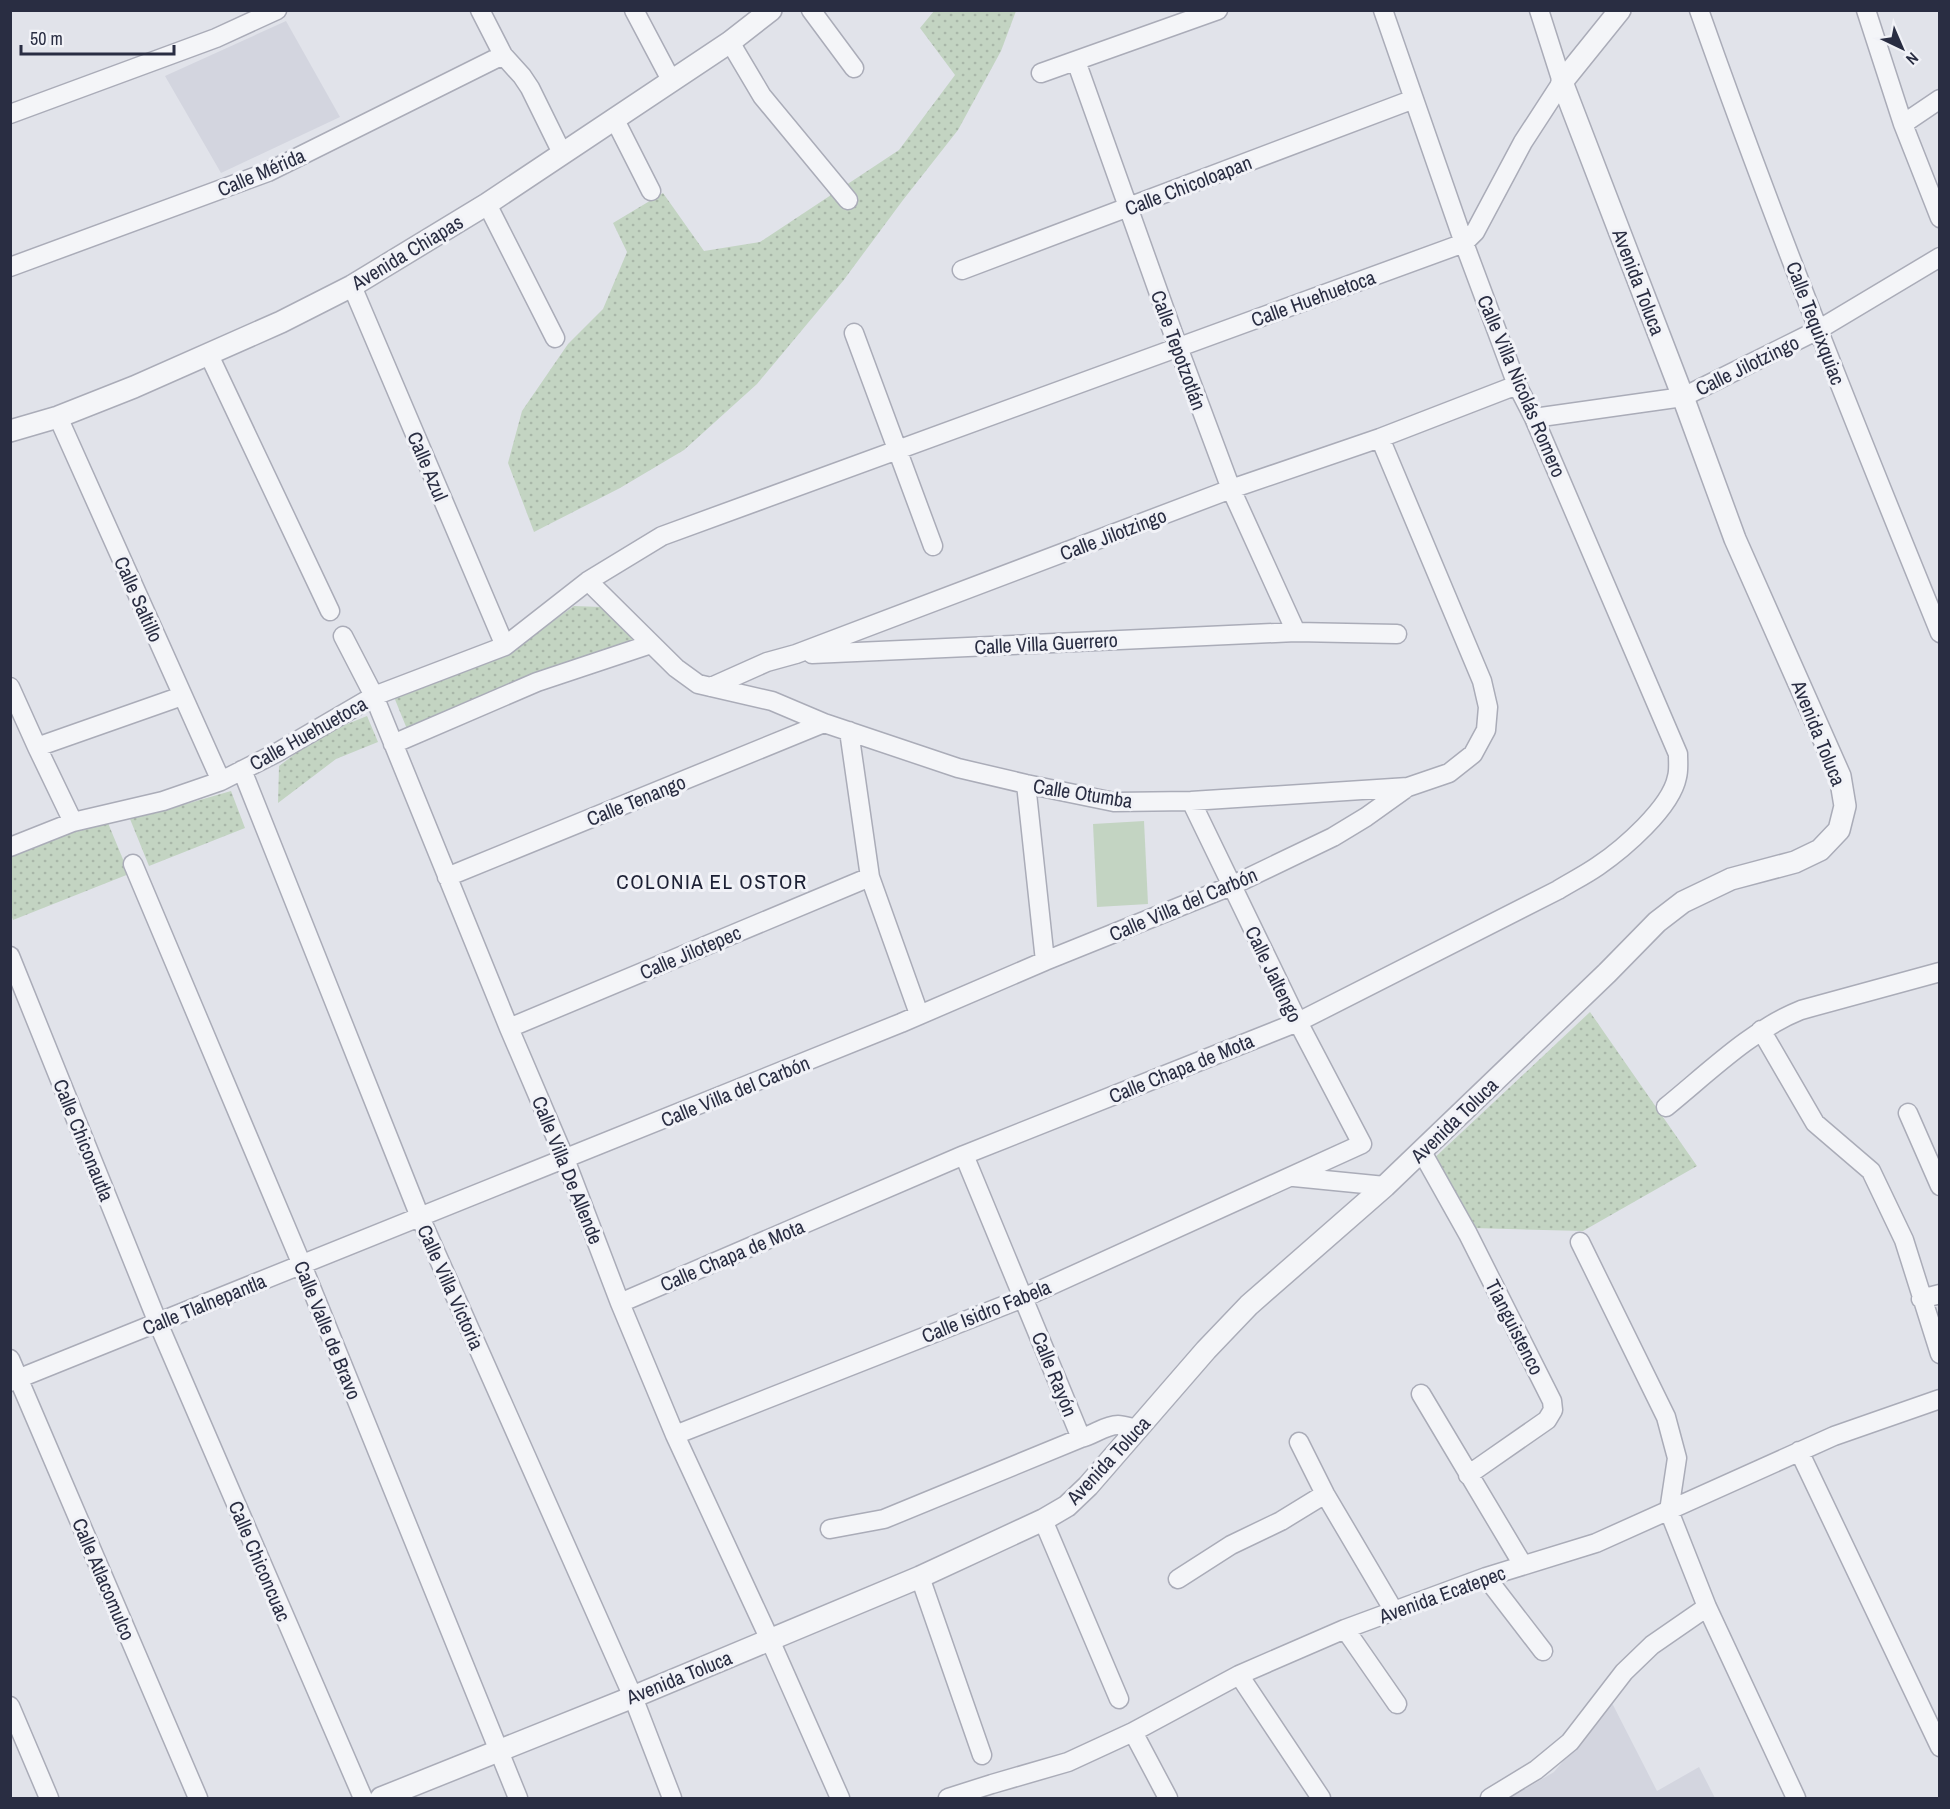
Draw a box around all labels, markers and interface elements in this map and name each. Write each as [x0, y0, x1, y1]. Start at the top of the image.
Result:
scale bar [21, 18, 174, 56]
north arrow [1872, 18, 1932, 78]
text: 50 m [30, 26, 63, 51]
text: N [1901, 48, 1923, 70]
street label: Calle Mérida [213, 141, 309, 203]
street label: Calle Chicoloapan [1121, 148, 1255, 222]
street label: Avenida Chiapas [345, 208, 468, 296]
street label: Avenida Toluca [1606, 224, 1672, 339]
street label: Calle Tequixquiac [1780, 257, 1852, 389]
street label: Calle Huehuetoca [1247, 263, 1379, 333]
street label: Calle Tepotzotlán [1145, 286, 1213, 414]
street label: Calle Villa Nicolás Romero [1471, 291, 1573, 481]
street label: Calle Jilotzingo [1691, 328, 1803, 402]
street label: Calle Azul [401, 427, 455, 505]
street label: Calle Jilotzingo [1056, 501, 1170, 567]
street label: Calle Saltillo [108, 552, 170, 646]
street label: Calle Villa Guerrero [974, 626, 1118, 660]
street label: Avenida Toluca [1785, 675, 1852, 790]
street label: Calle Huehuetoca [244, 690, 372, 776]
street label: Calle Tenango [582, 768, 690, 832]
street label: Calle Otumba [1031, 772, 1135, 814]
street label: Calle Villa del Carbón [1105, 861, 1261, 947]
district label: COLONIA EL OSTOR [616, 867, 808, 896]
street label: Calle Jilotepec [635, 919, 745, 985]
street label: Calle Jaltengo [1239, 921, 1309, 1027]
street label: Calle Chapa de Mota [1105, 1027, 1257, 1109]
street label: Calle Villa del Carbón [657, 1049, 813, 1133]
street label: Avenida Toluca [1404, 1072, 1504, 1169]
street label: Calle Chiconautla [47, 1075, 121, 1205]
street label: Calle Villa De Allende [526, 1092, 610, 1248]
street label: Calle Chapa de Mota [656, 1212, 808, 1298]
street label: Calle Villa Victoria [411, 1220, 491, 1354]
street label: Calle Valle de Bravo [288, 1257, 368, 1403]
street label: Calle Tlalnepantla [138, 1267, 270, 1341]
street label: Calle Isidro Fabela [918, 1273, 1054, 1349]
street label: Tianguistenco [1479, 1275, 1551, 1379]
street label: Calle Rayón [1026, 1328, 1084, 1420]
street label: Avenida Toluca [1059, 1410, 1156, 1511]
street label: Calle Chiconcuac [222, 1497, 298, 1625]
street label: Calle Atlacomulco [66, 1514, 142, 1644]
street label: Avenida Ecatepec [1374, 1559, 1509, 1630]
street label: Avenida Toluca [621, 1644, 736, 1711]

